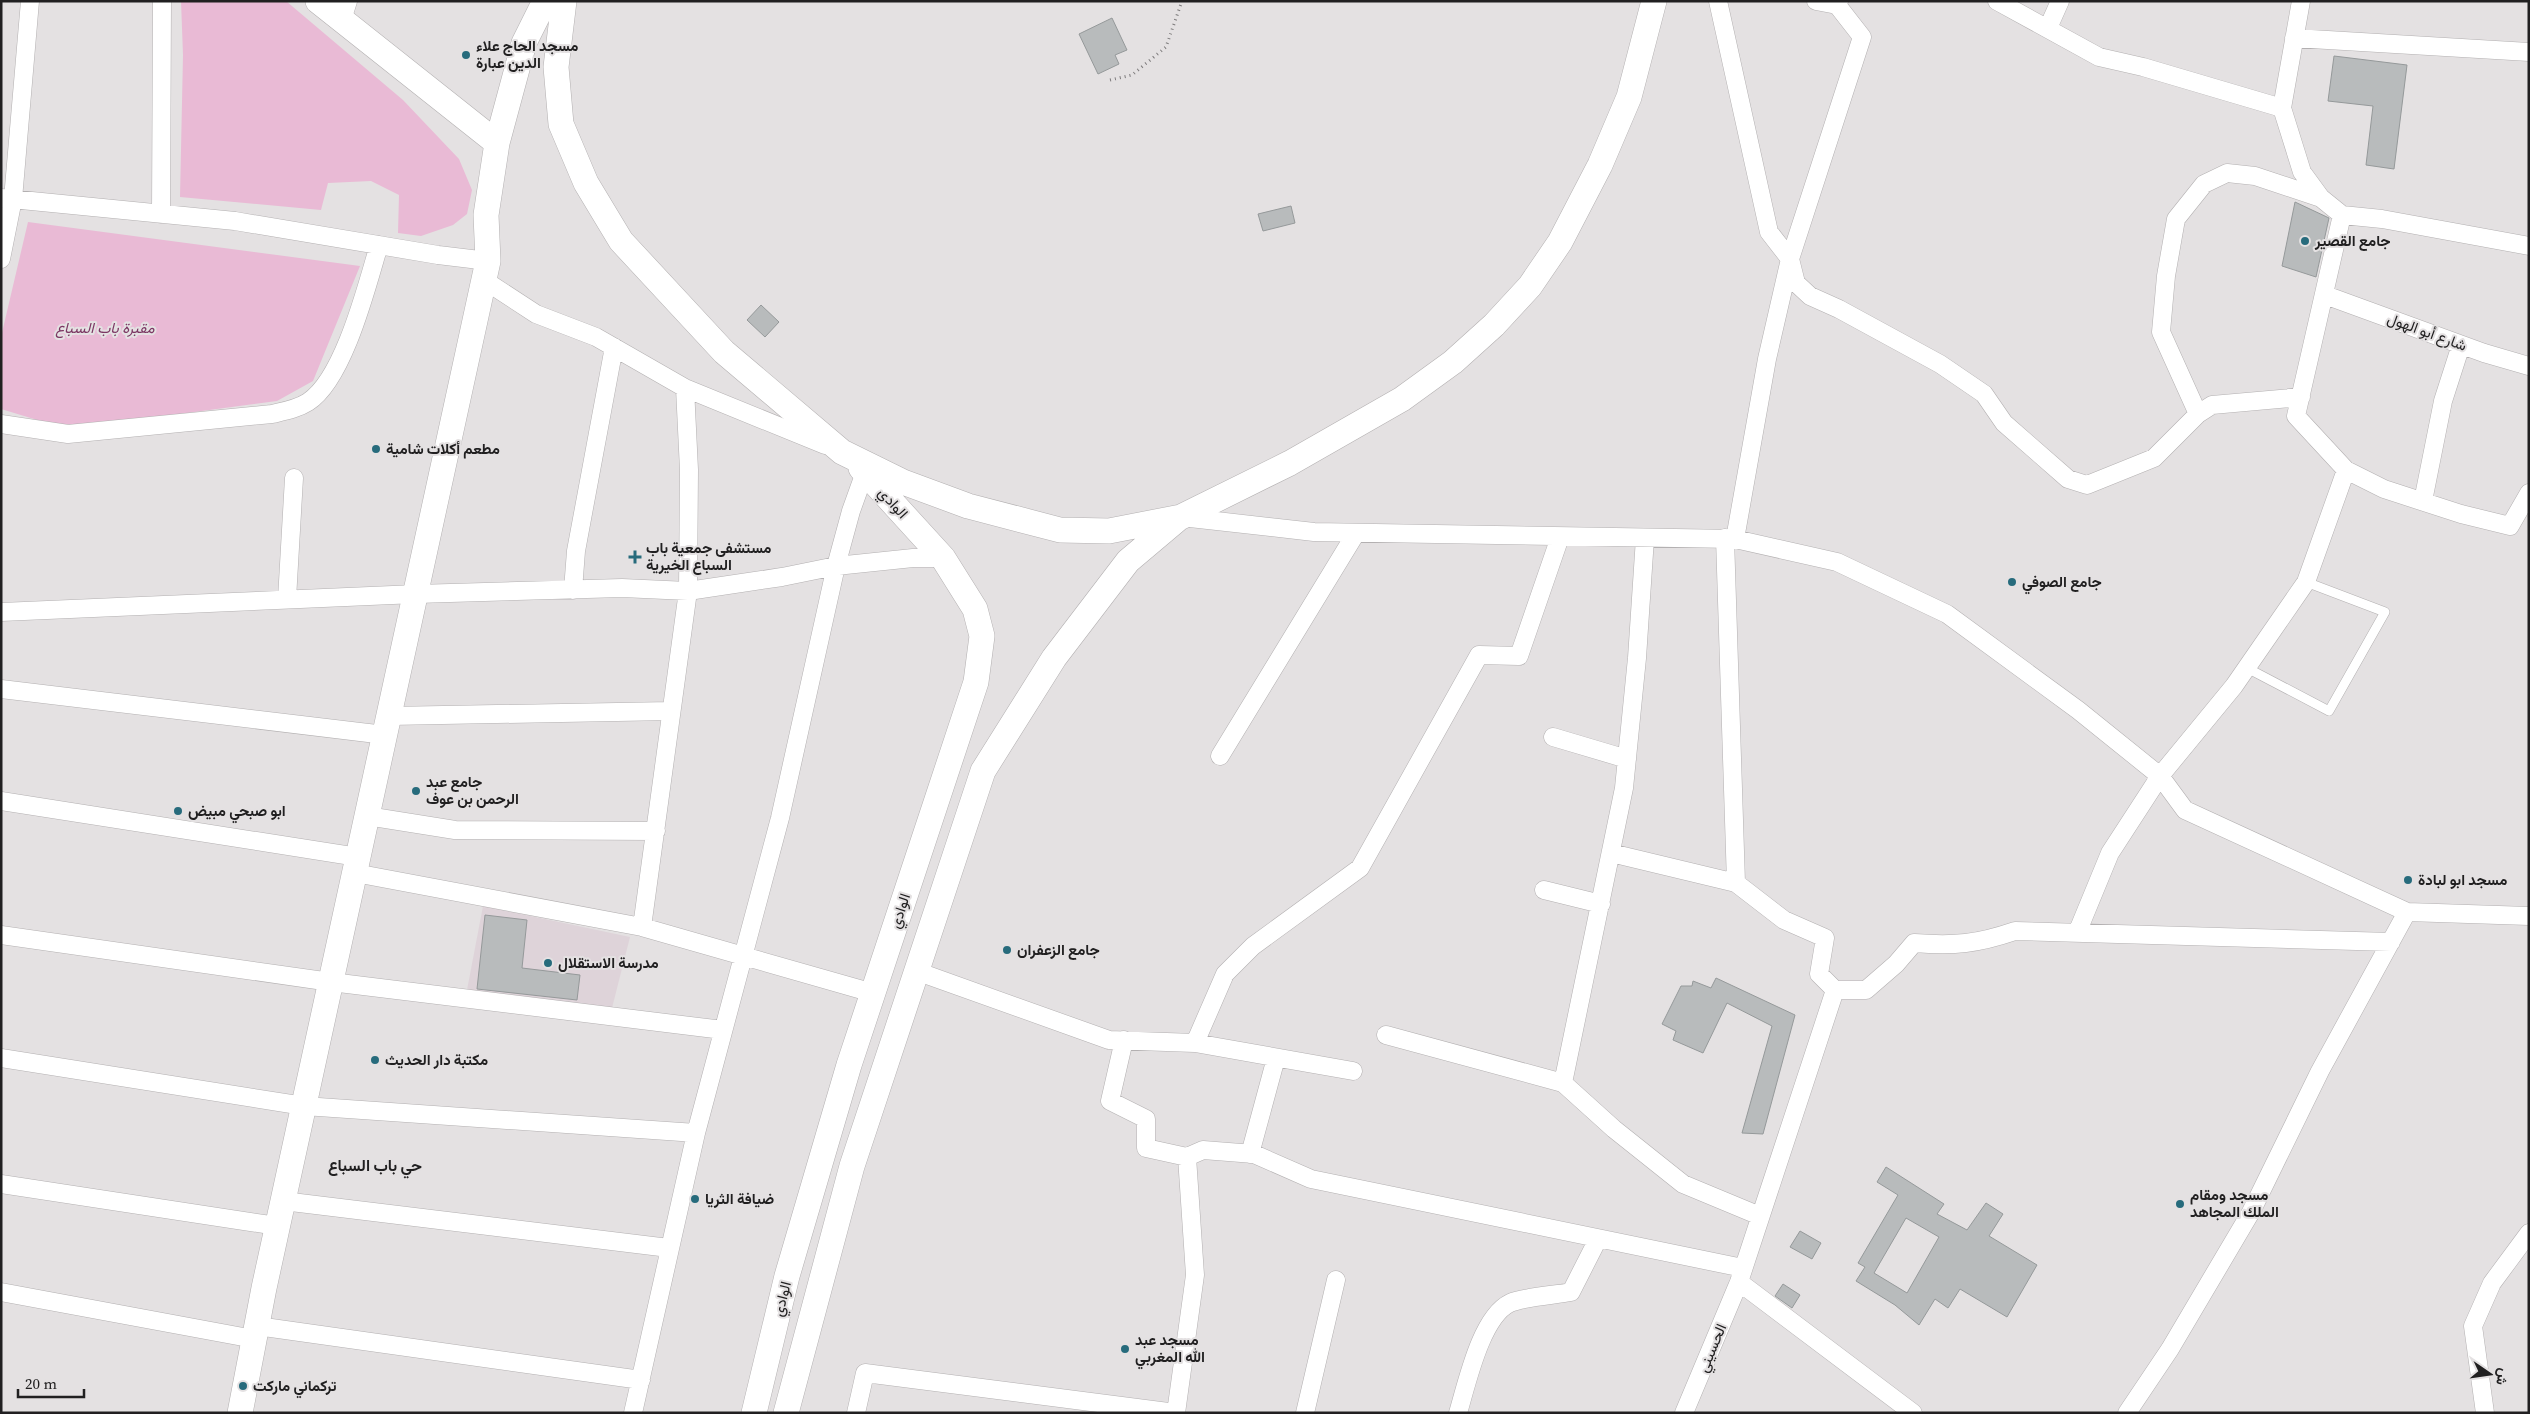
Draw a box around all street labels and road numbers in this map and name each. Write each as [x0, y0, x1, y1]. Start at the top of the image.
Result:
street label: شارع أبو الهول [2384, 307, 2470, 357]
street label: الوادي [871, 482, 913, 525]
street label: الوادي [884, 891, 918, 932]
street label: الوادي [767, 1279, 799, 1319]
street label: الحسيني [1692, 1320, 1734, 1377]

